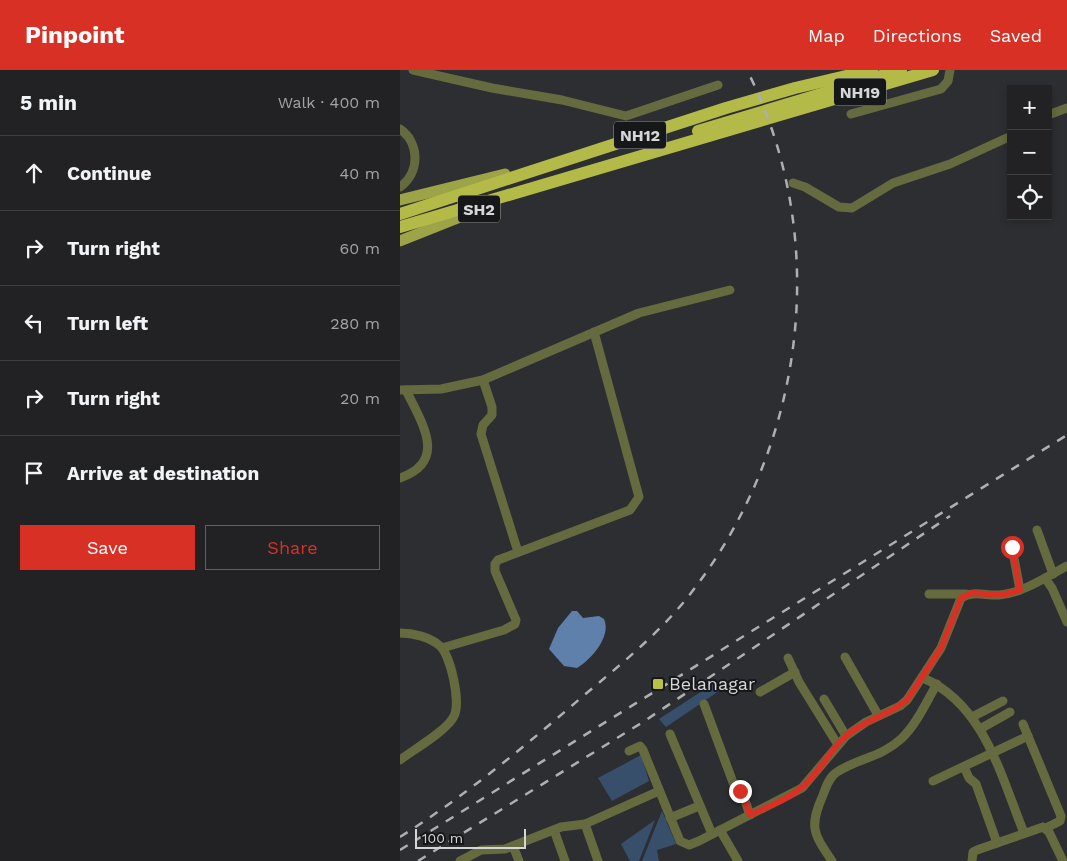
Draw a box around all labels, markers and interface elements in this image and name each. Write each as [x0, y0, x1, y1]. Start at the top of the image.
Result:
text: Pinpoint [25, 21, 125, 49]
text: Map [808, 25, 845, 46]
text: Directions [873, 25, 962, 46]
text: Saved [990, 25, 1042, 46]
road number: NH19 [834, 78, 886, 106]
map controls [1007, 85, 1052, 220]
button: + [1007, 85, 1052, 130]
text: 5 min [20, 90, 77, 115]
text: Walk · 400 m [278, 93, 380, 112]
road number: NH12 [614, 122, 666, 148]
button: − [1007, 130, 1052, 175]
icon: ahead [20, 159, 48, 187]
text: Continue [67, 162, 151, 185]
text: 40 m [340, 164, 380, 183]
button: locate [1007, 175, 1052, 220]
road number: SH2 [458, 196, 500, 222]
icon: right [20, 234, 48, 262]
text: Turn right [67, 237, 160, 260]
text: 60 m [340, 239, 380, 258]
icon: left [20, 309, 48, 337]
text: Turn left [67, 312, 148, 335]
text: 280 m [330, 314, 380, 333]
icon: right [20, 384, 48, 412]
text: Turn right [67, 387, 160, 410]
text: 20 m [340, 389, 380, 408]
icon: arrive [20, 459, 48, 487]
text: Arrive at destination [67, 462, 259, 485]
button: Save [20, 525, 195, 570]
button: Share [205, 525, 380, 570]
route start [1001, 536, 1024, 559]
place label: Belanagar [669, 673, 755, 694]
marker: Belanagar [651, 677, 665, 691]
route end [729, 780, 752, 803]
scale bar [415, 826, 526, 849]
text: 100 m [422, 830, 463, 846]

